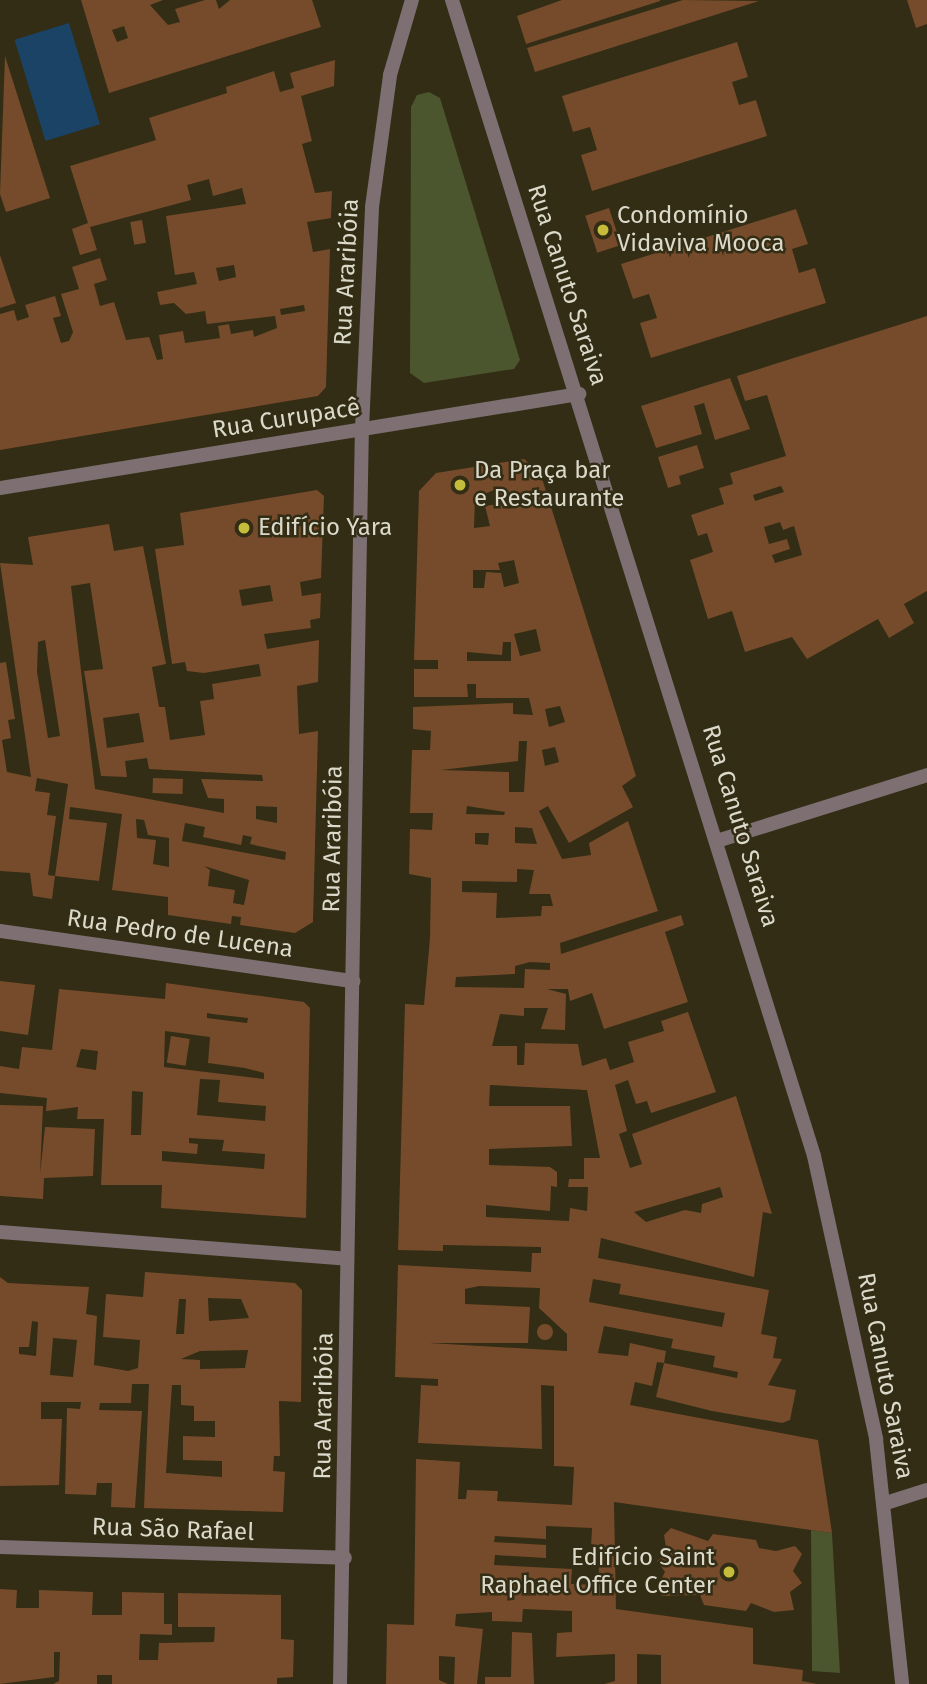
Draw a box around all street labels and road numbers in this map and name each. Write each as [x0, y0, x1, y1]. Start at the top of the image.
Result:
street label: Rua Canuto Saraiva [521, 181, 613, 389]
street label: Rua Araribóia [329, 198, 365, 346]
street label: Rua Curupacê [210, 393, 362, 445]
street label: Rua Canuto Saraiva [696, 722, 784, 930]
street label: Rua Araribóia [317, 765, 349, 913]
street label: Rua Pedro de Lucena [65, 904, 295, 964]
street label: Rua Canuto Saraiva [851, 1270, 919, 1482]
street label: Rua Araribóia [308, 1332, 340, 1480]
street label: Rua São Rafael [91, 1513, 255, 1547]

